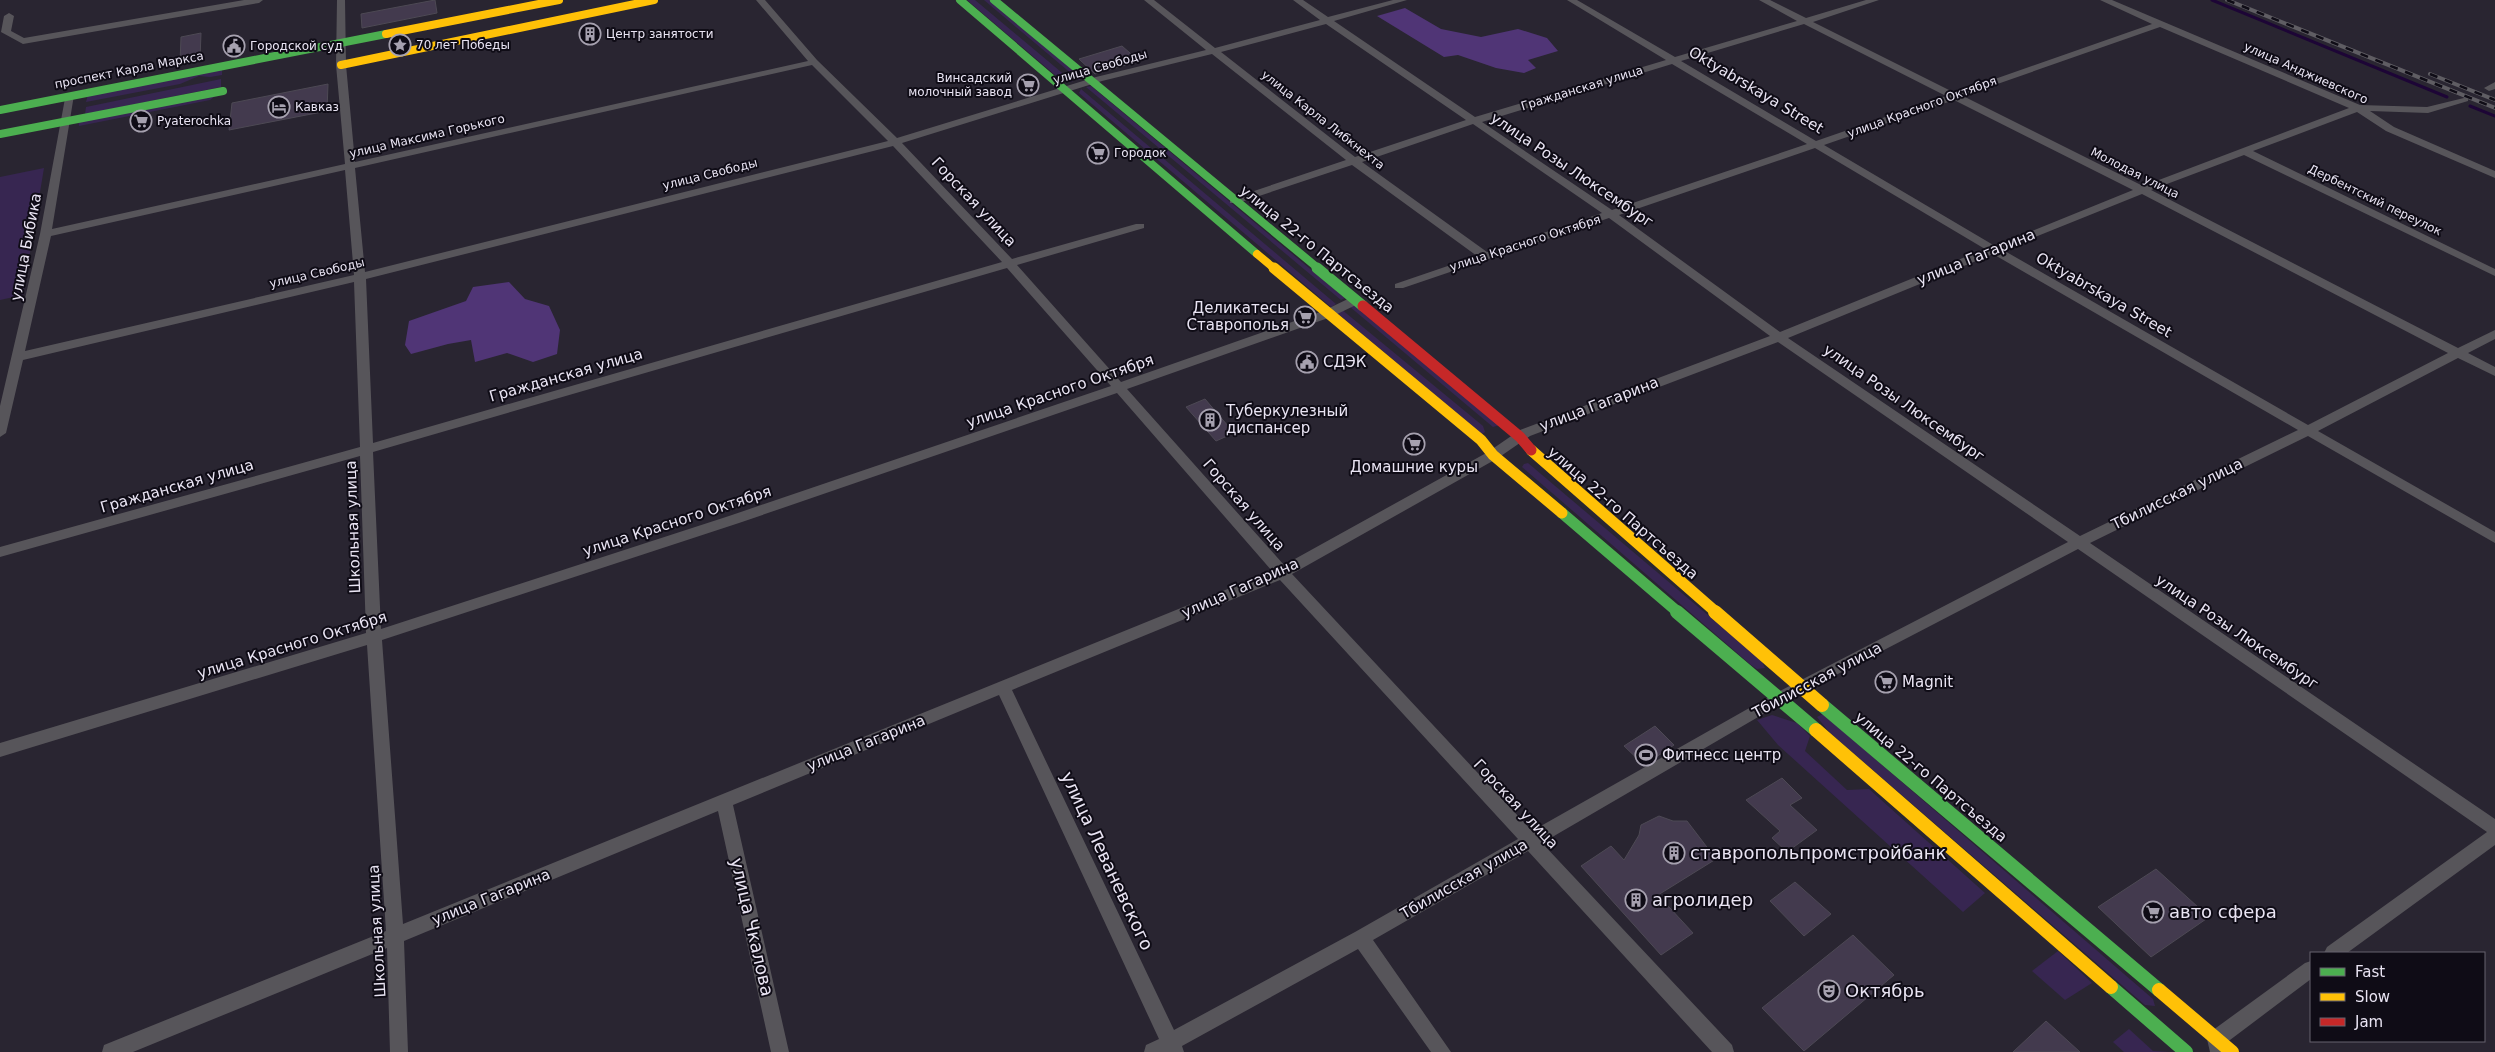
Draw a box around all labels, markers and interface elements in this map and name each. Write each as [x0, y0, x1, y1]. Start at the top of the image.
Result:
building icon: Центр занятости [578, 22, 602, 46]
place label: Центр занятости [606, 27, 713, 41]
place icon: 70 лет Победы [388, 33, 412, 57]
public building icon: Городской суд [222, 34, 246, 58]
place label: 70 лет Победы [416, 38, 510, 52]
place label: Городской суд [250, 39, 343, 53]
street label: улица Анджиевского [2242, 39, 2370, 107]
street label: Oktyabrskaya Street [1685, 43, 1827, 137]
street label: улица Свободы [1051, 47, 1149, 87]
street label: проспект Карла Маркса [53, 49, 205, 91]
street label: Гражданская улица [1519, 63, 1645, 113]
street label: улица Карла Либкнехта [1259, 68, 1387, 172]
place label: Винсадский молочный завод [908, 71, 1012, 99]
supermarket icon: Винсадский молочный завод [1016, 73, 1040, 97]
street label: улица Красного Октября [1845, 73, 1999, 141]
hotel icon: Кавказ [267, 95, 291, 119]
place label: Кавказ [295, 100, 339, 114]
supermarket icon: Pyaterochka [129, 109, 153, 133]
street label: улица Розы Люксембург [1487, 109, 1657, 231]
street label: улица Максима Горького [348, 111, 506, 161]
place label: Pyaterochka [157, 114, 231, 128]
supermarket icon: Городок [1086, 141, 1110, 165]
street label: Молодая улица [2088, 145, 2182, 201]
place label: Городок [1114, 146, 1167, 160]
street label: Горская улица [928, 154, 1020, 250]
street label: улица Свободы [661, 155, 759, 193]
street label: Дербентский переулок [2306, 162, 2444, 238]
street label: улица 22-го Партсъезда [1236, 181, 1398, 317]
street label: улица Бибика [7, 191, 45, 303]
street label: улица Красного Октября [1448, 212, 1602, 274]
street label: улица Гагарина [1914, 225, 2038, 289]
street label: Oktyabrskaya Street [2033, 249, 2175, 341]
street label: улица Свободы [268, 255, 366, 291]
place label: Деликатесы Ставрополья [1187, 299, 1289, 334]
supermarket icon: Деликатесы Ставрополья [1293, 305, 1317, 329]
street label: улица Розы Люксембург [1820, 340, 1988, 466]
street label: Гражданская улица [487, 344, 645, 406]
street label: улица Красного Октября [964, 350, 1156, 432]
public building icon: СДЭК [1295, 350, 1319, 374]
place label: СДЭК [1323, 353, 1367, 371]
street label: улица Гагарина [1537, 373, 1661, 435]
place label: Туберкулезный диспансер [1225, 402, 1348, 437]
building icon: Туберкулезный диспансер [1198, 408, 1222, 432]
supermarket icon: Домашние куры [1402, 432, 1426, 456]
street label: улица 22-го Партсъезда [1544, 443, 1702, 583]
street label: Тбилисская улица [2108, 454, 2246, 534]
street label: Гражданская улица [98, 455, 256, 517]
street label: Горская улица [1199, 455, 1289, 555]
place label: Домашние куры [1350, 458, 1478, 476]
street label: Школьная улица [342, 460, 364, 594]
street label: улица Красного Октября [580, 482, 774, 560]
street label: улица Гагарина [1179, 554, 1301, 622]
street label: улица Розы Люксембург [2152, 571, 2322, 693]
street label: улица Красного Октября [195, 608, 389, 682]
street label: Тбилисская улица [1748, 638, 1885, 722]
supermarket icon: Magnit [1874, 670, 1898, 694]
place label: Magnit [1902, 673, 1953, 691]
street label: улица 22-го Партсъезда [1851, 708, 2011, 846]
street label: улица Гагарина [804, 711, 928, 775]
sports icon: Фитнесс центр [1634, 743, 1658, 767]
place label: Фитнесс центр [1662, 746, 1781, 764]
street label: Горская улица [1470, 756, 1562, 852]
street label: улица Леваневского [1057, 768, 1158, 954]
street label: Тбилисская улица [1396, 835, 1531, 923]
building icon: ставропольпромстройбанк [1662, 841, 1686, 865]
place label: ставропольпромстройбанк [1690, 842, 1947, 863]
street label: улица Чкалова [726, 856, 779, 998]
street label: Школьная улица [365, 864, 389, 998]
street label: улица Гагарина [429, 865, 553, 929]
building icon: агролидер [1624, 888, 1648, 912]
place label: агролидер [1652, 889, 1753, 910]
supermarket icon: авто сфера [2141, 900, 2165, 924]
place label: авто сфера [2169, 901, 2277, 922]
legend [2310, 952, 2485, 1042]
text: Fast [2355, 963, 2385, 981]
theatre icon: Октябрь [1817, 979, 1841, 1003]
place label: Октябрь [1845, 980, 1925, 1001]
text: Slow [2355, 988, 2390, 1006]
text: Jam [2354, 1013, 2383, 1031]

